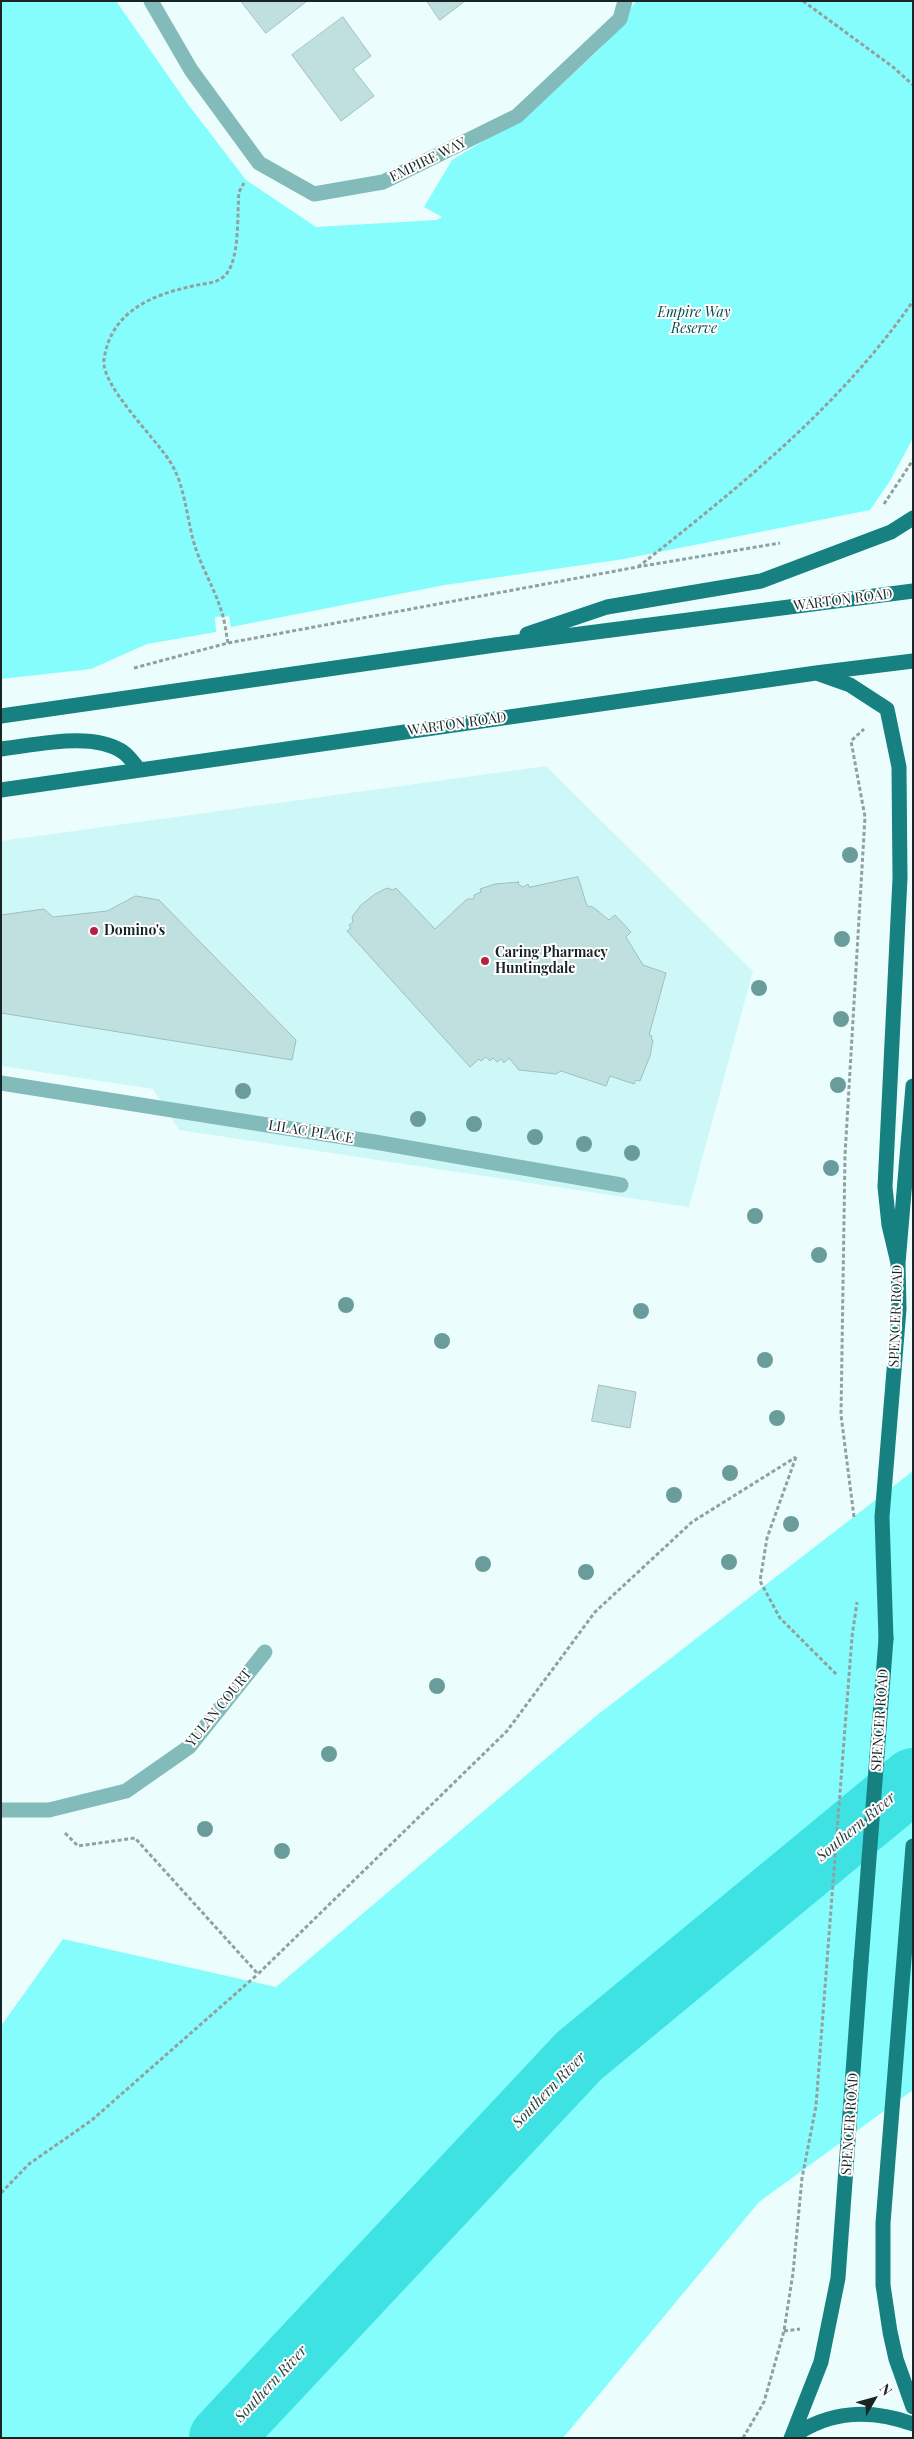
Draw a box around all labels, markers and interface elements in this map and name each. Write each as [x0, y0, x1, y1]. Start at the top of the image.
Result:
street label: EMPIRE WAY [387, 134, 469, 186]
park label: Empire Way Reserve [657, 305, 731, 338]
street label: WARTON ROAD [793, 586, 893, 614]
street label: WARTON ROAD [407, 709, 507, 739]
place label: Domino's [104, 923, 165, 939]
marker: Domino's [88, 925, 100, 937]
place label: Caring Pharmacy Huntingdale [495, 945, 608, 978]
marker: Caring Pharmacy Huntingdale [479, 955, 491, 967]
street label: LILAC PLACE [267, 1117, 355, 1147]
street label: SPENCER ROAD [886, 1264, 906, 1368]
street label: YULAN COURT [183, 1666, 255, 1750]
street label: SPENCER ROAD [868, 1668, 892, 1772]
water label: Southern River [813, 1789, 899, 1865]
water label: Southern River [509, 2049, 589, 2131]
street label: SPENCER ROAD [838, 2072, 862, 2176]
water label: Southern River [231, 2342, 311, 2426]
north arrow [849, 2374, 899, 2424]
text: N [876, 2380, 897, 2399]

